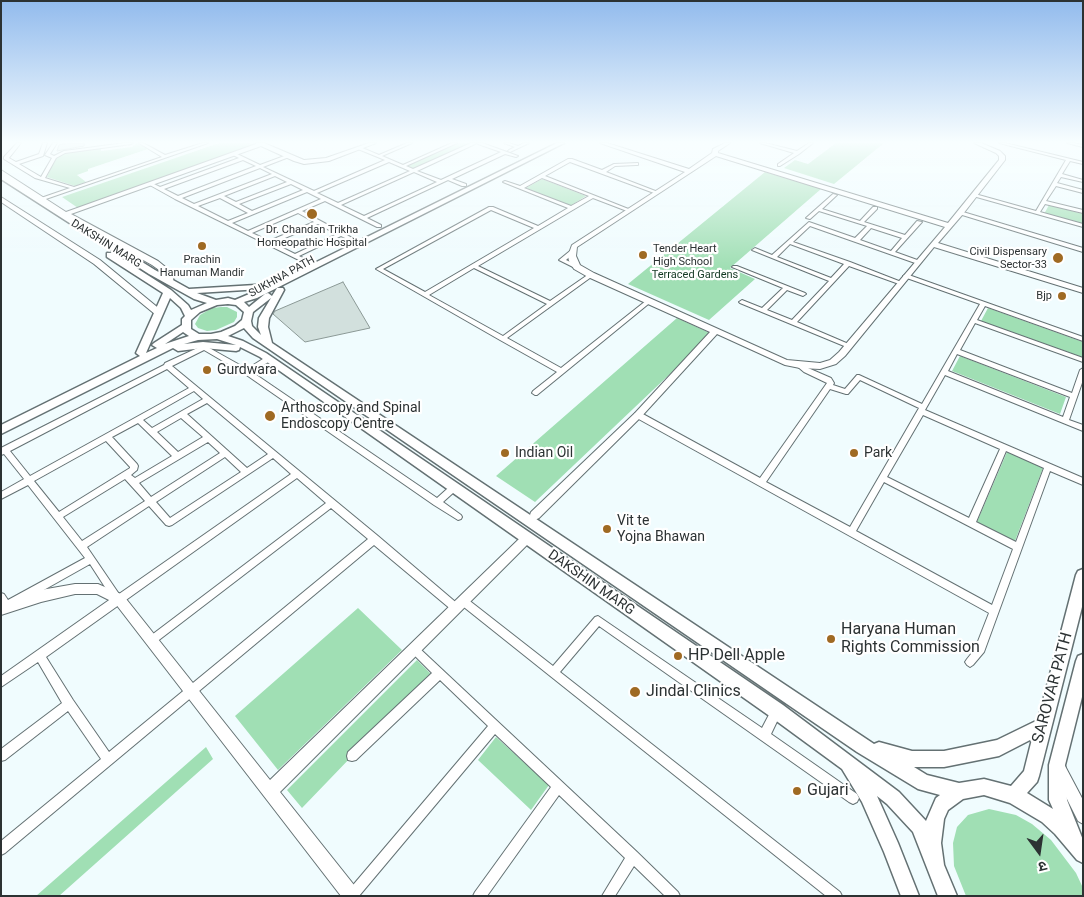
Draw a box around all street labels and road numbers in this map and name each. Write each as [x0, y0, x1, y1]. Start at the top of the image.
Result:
street label: DAKSHIN MARG [68, 217, 144, 271]
street label: SUKHNA PATH [247, 253, 317, 301]
street label: DAKSHIN MARG [544, 547, 638, 619]
street label: SAROVAR PATH [1029, 631, 1077, 745]

